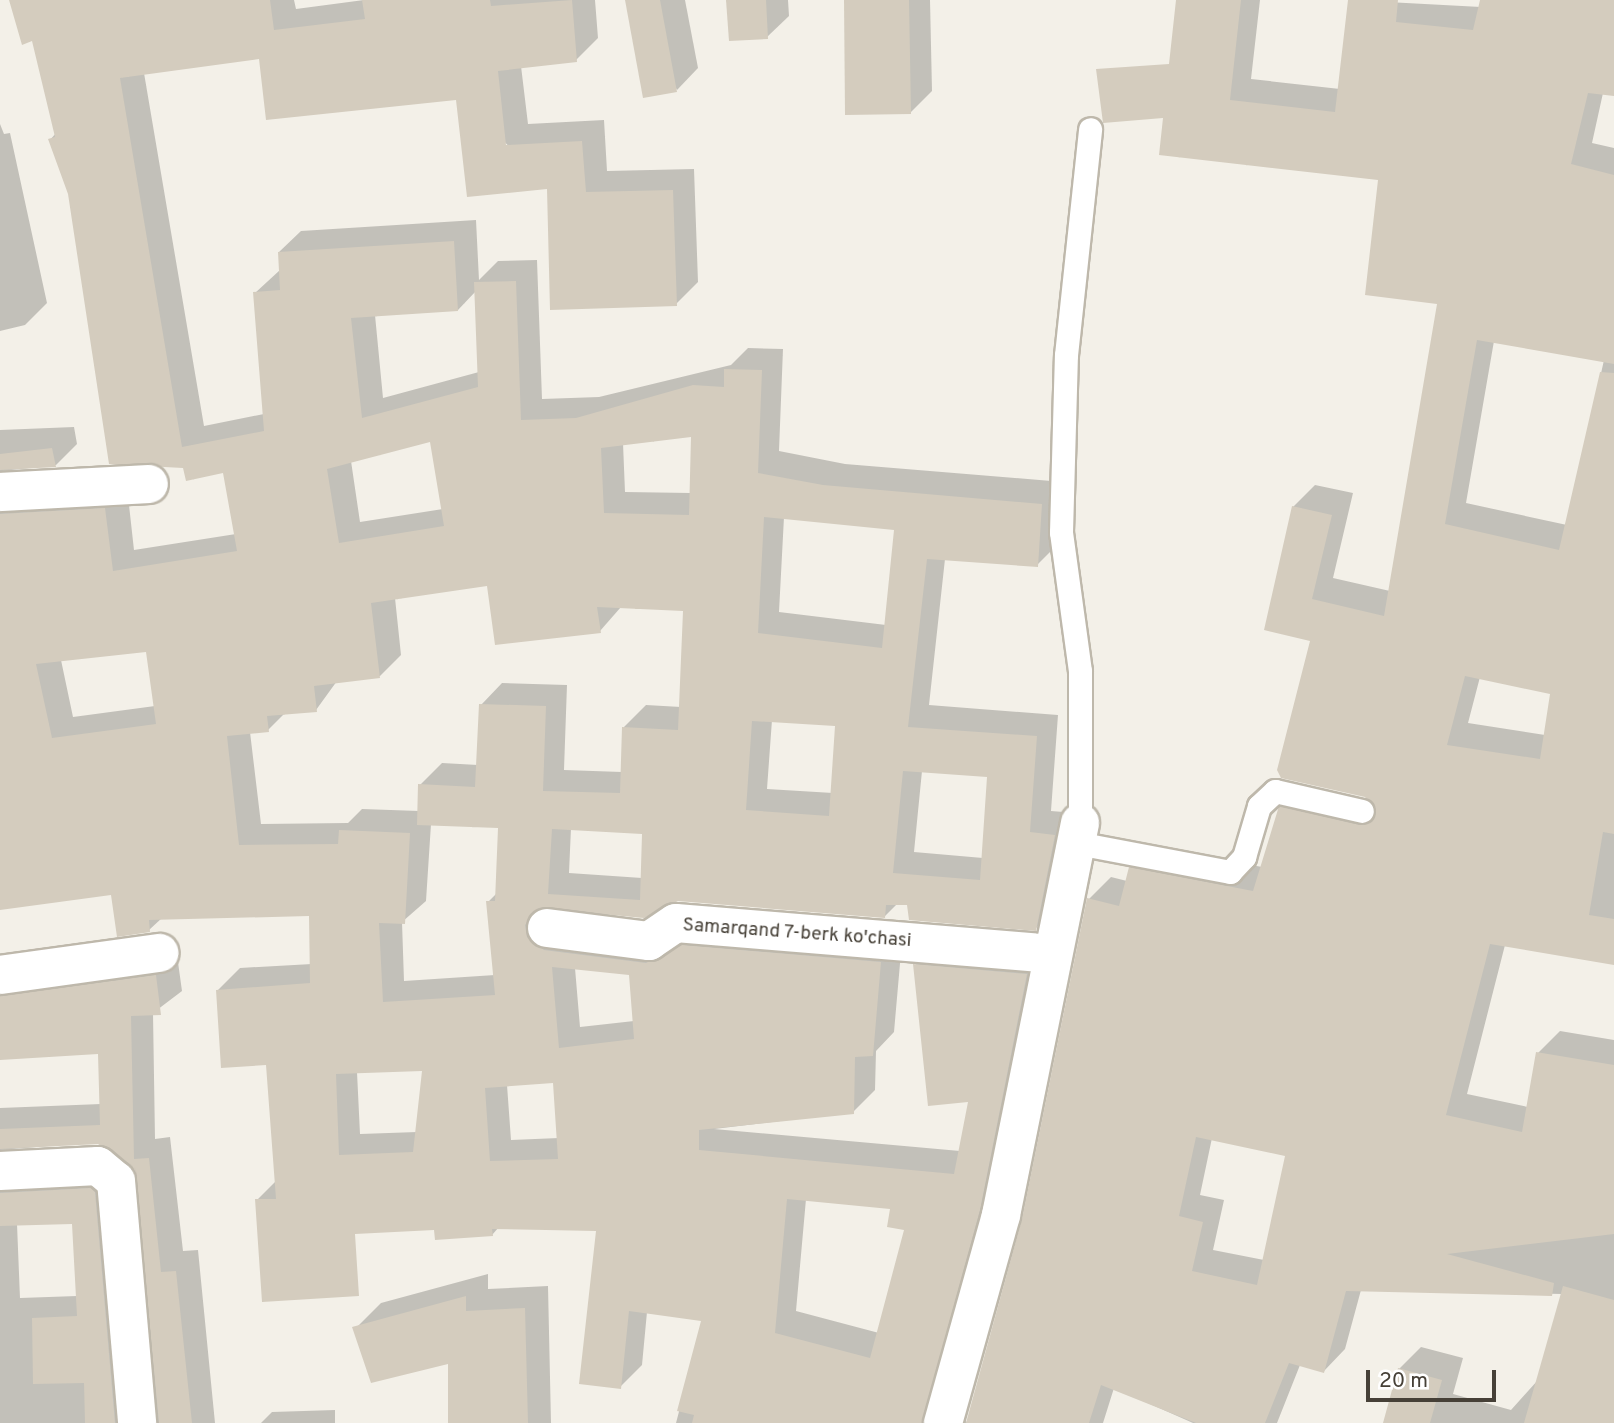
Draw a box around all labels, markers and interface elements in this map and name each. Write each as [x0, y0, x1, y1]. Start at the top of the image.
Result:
street label: Samarqand 7-berk ko'chasi [681, 915, 913, 953]
scale bar [1369, 1356, 1498, 1400]
text: 20 m [1379, 1368, 1428, 1395]

